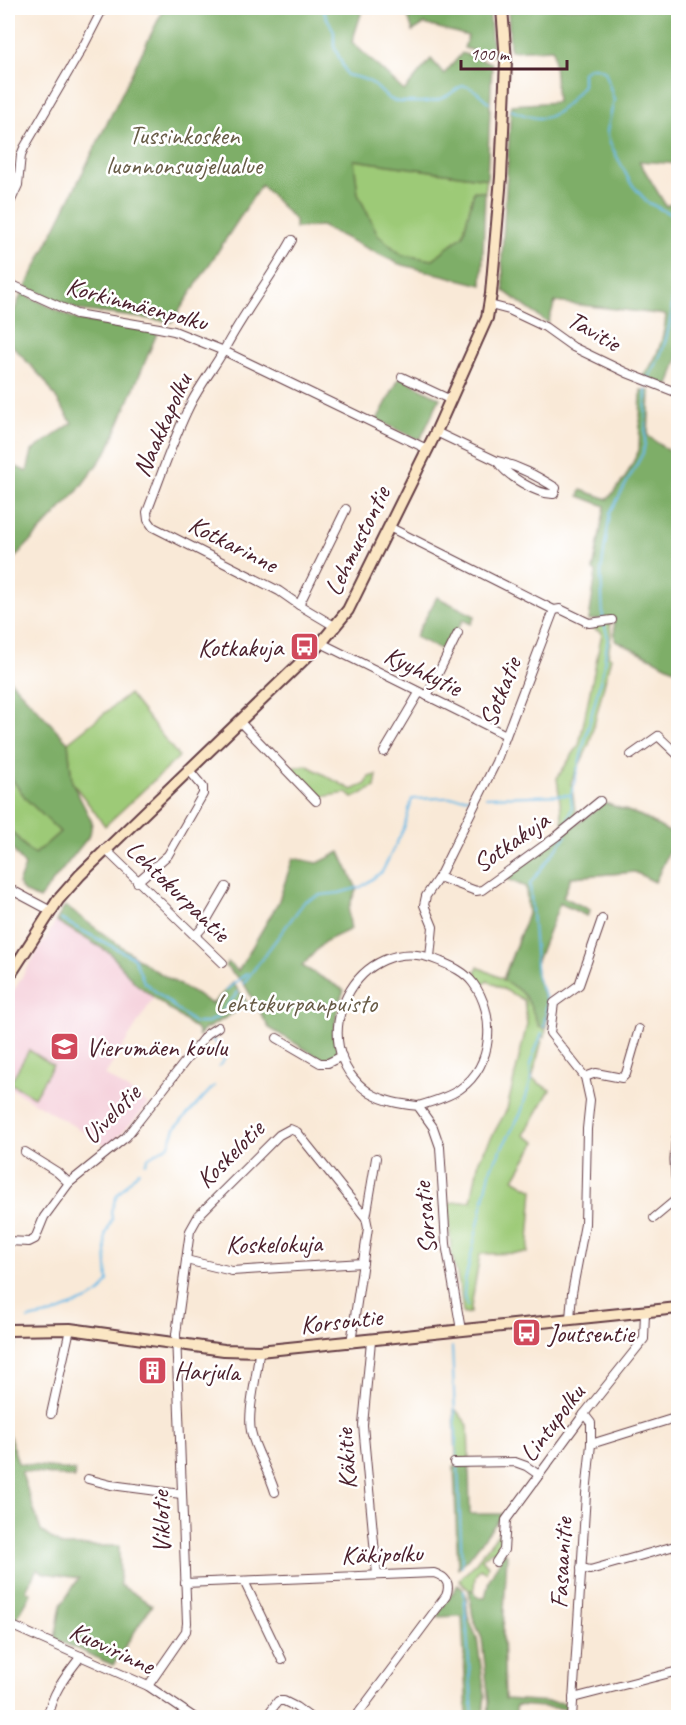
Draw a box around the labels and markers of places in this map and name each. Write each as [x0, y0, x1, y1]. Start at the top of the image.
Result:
place label: Kotkakuja [198, 631, 285, 664]
bus stop icon: Kotkakuja [288, 631, 320, 663]
school or university icon: Vierumäen koulu [49, 1031, 81, 1063]
place label: Vierumäen koulu [86, 1031, 228, 1064]
bus stop icon: Joutsentie [511, 1317, 543, 1349]
place label: Joutsentie [546, 1317, 636, 1350]
building icon: Harjula [137, 1355, 169, 1387]
place label: Harjula [174, 1355, 242, 1388]

